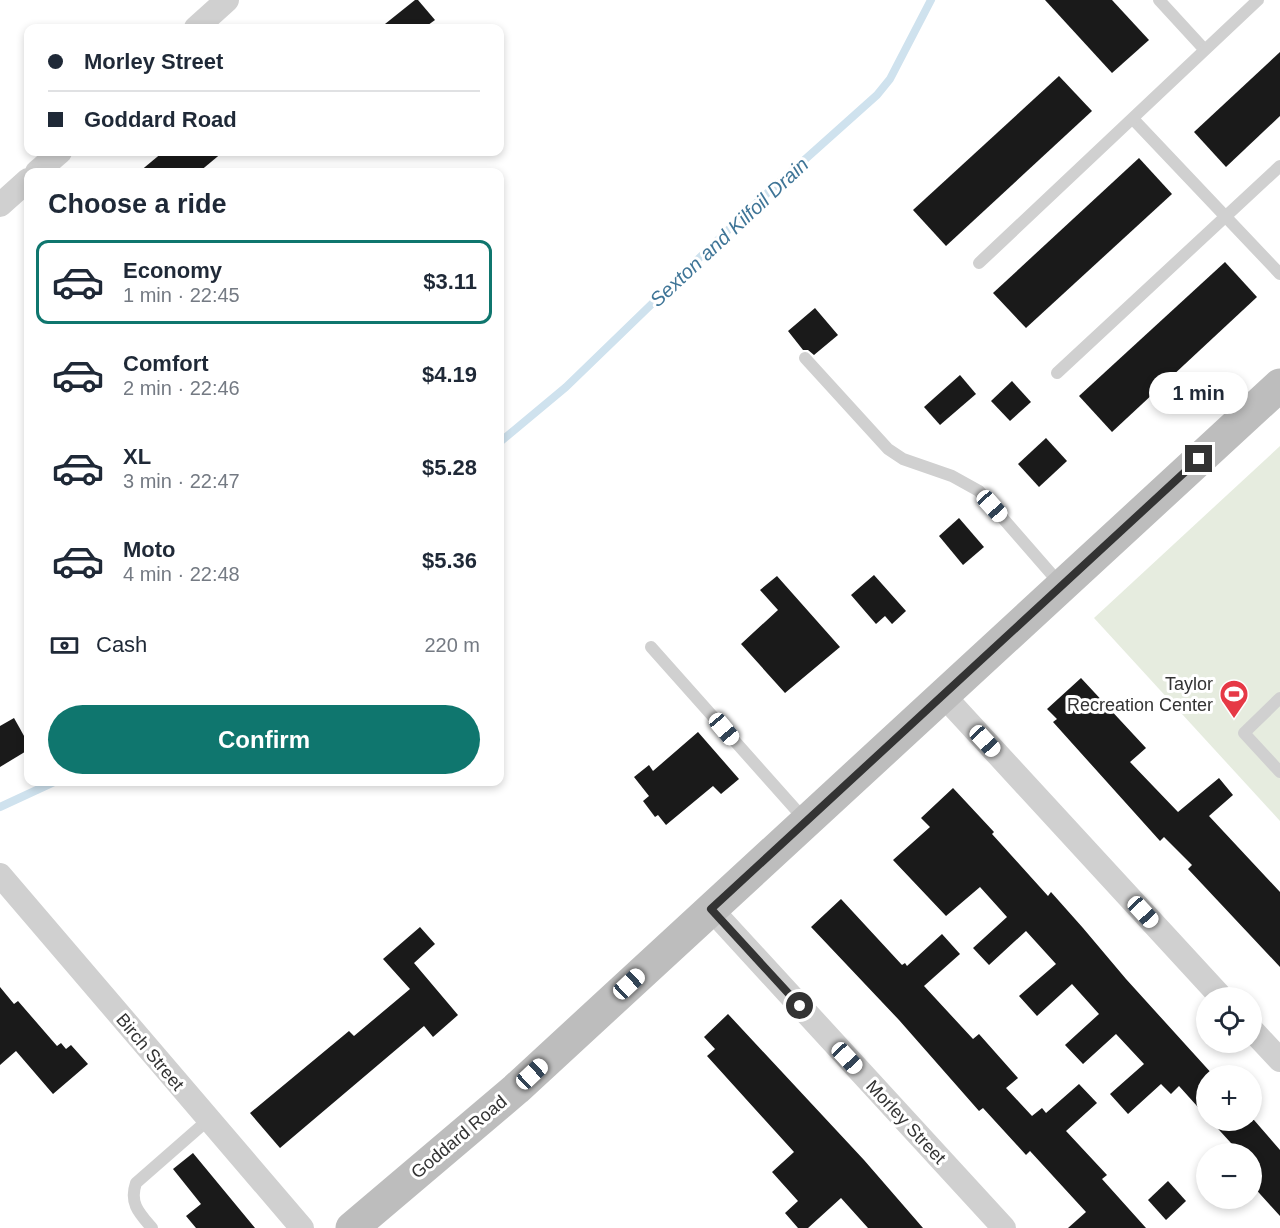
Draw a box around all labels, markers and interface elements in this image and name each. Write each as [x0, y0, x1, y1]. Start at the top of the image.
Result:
text: Morley Street [84, 49, 223, 74]
text: Goddard Road [84, 107, 237, 132]
water label: Sexton and Kilfoil Drain [645, 153, 813, 311]
text: Choose a ride [48, 189, 227, 219]
icon: car [51, 255, 105, 309]
text: Economy [123, 258, 222, 283]
text: $3.11 [423, 269, 477, 294]
text: 1 min · 22:45 [123, 284, 240, 306]
icon: car [51, 348, 105, 402]
text: Comfort [123, 351, 209, 376]
text: $4.19 [422, 362, 477, 387]
callout: 1 min [1150, 372, 1248, 414]
text: 2 min · 22:46 [123, 377, 240, 399]
text: 1 min [1172, 382, 1225, 404]
icon: car [51, 441, 105, 495]
text: XL [123, 444, 151, 469]
route end [1185, 445, 1212, 472]
text: $5.28 [422, 455, 477, 480]
text: 3 min · 22:47 [123, 470, 240, 492]
car [973, 487, 1011, 525]
icon: car [51, 534, 105, 588]
text: Moto [123, 537, 176, 562]
text: $5.36 [422, 548, 477, 573]
text: 4 min · 22:48 [123, 563, 240, 585]
icon: cash [48, 629, 81, 662]
text: Cash [96, 632, 147, 657]
text: 220 m [424, 634, 480, 656]
place label: Taylor Recreation Center [1067, 674, 1213, 715]
sports icon: Taylor Recreation Center [1218, 678, 1250, 720]
button: Confirm [48, 705, 480, 774]
car [706, 709, 742, 749]
car [966, 722, 1004, 760]
car [1124, 893, 1162, 931]
car [610, 965, 648, 1003]
map controls [1196, 987, 1262, 1209]
button: locate [1196, 987, 1262, 1053]
route start [786, 992, 813, 1019]
street label: Birch Street [112, 1010, 188, 1094]
car [828, 1039, 866, 1077]
car [513, 1055, 551, 1093]
button: + [1196, 1065, 1262, 1131]
street label: Morley Street [862, 1076, 950, 1168]
street label: Goddard Road [407, 1091, 511, 1183]
button: − [1196, 1143, 1262, 1209]

